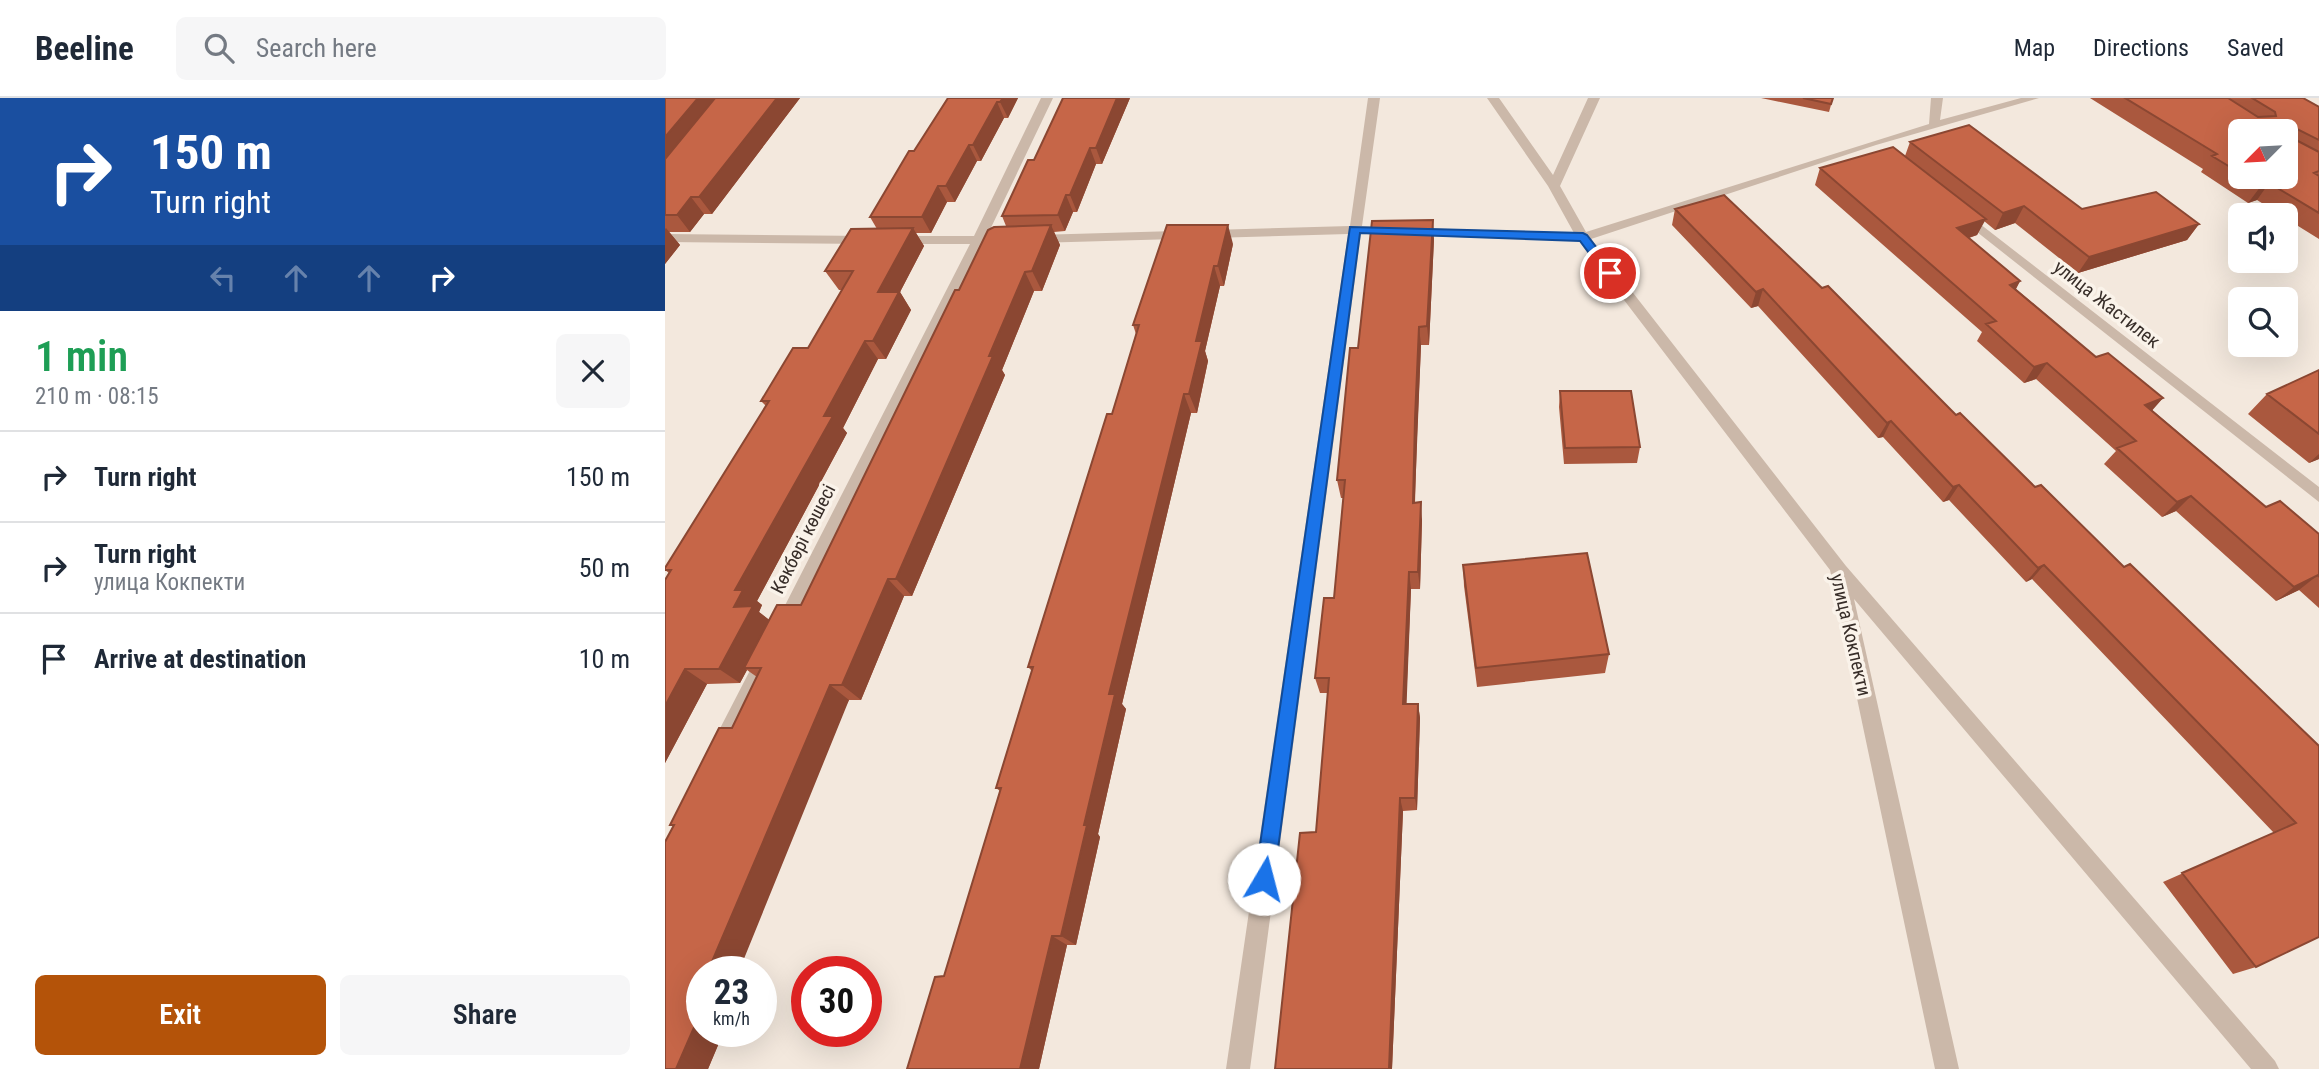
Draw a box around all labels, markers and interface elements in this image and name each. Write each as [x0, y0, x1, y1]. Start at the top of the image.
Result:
search box [176, 17, 666, 80]
text: Beeline [35, 29, 134, 68]
icon: search [200, 29, 238, 67]
text: Search here [256, 33, 377, 63]
text: Map [2014, 34, 2055, 62]
text: Directions [2093, 34, 2189, 62]
text: Saved [2227, 34, 2284, 62]
north arrow [2228, 119, 2298, 189]
map controls [2228, 119, 2298, 357]
text: 150 m [150, 124, 272, 181]
icon: right [35, 126, 126, 217]
text: Turn right [150, 183, 271, 221]
button: sound [2228, 203, 2298, 273]
pin [1580, 243, 1640, 303]
icon: arrive [1591, 254, 1629, 292]
street label: улица Жастилек [2049, 255, 2165, 353]
icon: left [204, 259, 242, 297]
icon: ahead [277, 259, 315, 297]
icon: ahead [350, 259, 388, 297]
icon: right [423, 259, 461, 297]
button: search [2228, 287, 2298, 357]
text: 1 min [35, 332, 128, 381]
button: close [556, 334, 630, 408]
text: 210 m · 08:15 [35, 383, 159, 410]
icon: right [35, 458, 73, 496]
text: Turn right [94, 462, 196, 492]
text: 150 m [566, 462, 630, 492]
street label: Көкбөрі көшесі [766, 480, 840, 598]
text: Turn right [94, 539, 196, 569]
icon: right [35, 549, 73, 587]
text: 50 m [579, 553, 630, 583]
text: улица Кокпекти [94, 569, 245, 596]
street label: улица Кокпекти [1826, 572, 1876, 698]
icon: arrive [35, 640, 73, 678]
text: Arrive at destination [94, 644, 306, 674]
text: 10 m [579, 644, 630, 674]
position arrow [1227, 842, 1301, 916]
speed limit sign: 30 [791, 956, 882, 1047]
text: 23 [714, 972, 749, 1013]
button: Exit [35, 975, 326, 1055]
button: Share [340, 975, 630, 1055]
text: km/h [713, 1008, 750, 1029]

